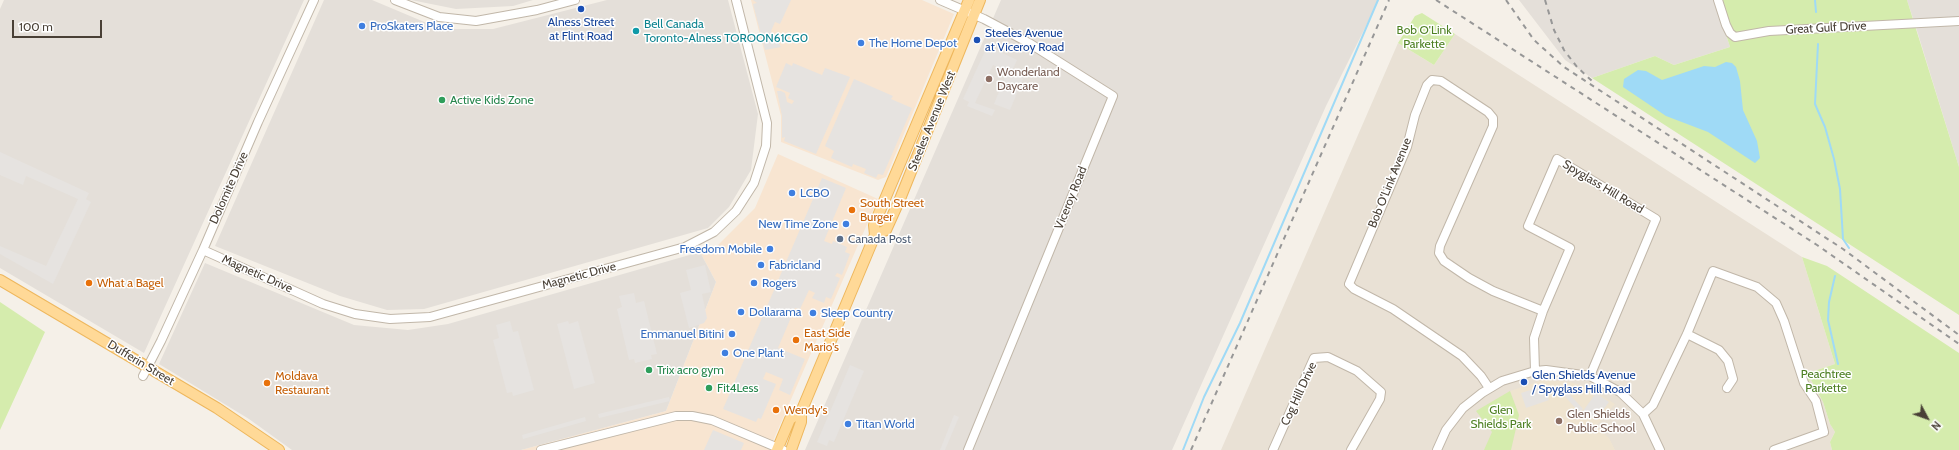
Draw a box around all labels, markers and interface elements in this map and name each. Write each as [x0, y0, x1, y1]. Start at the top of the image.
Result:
marker: Alness Street at Flint Road [576, 4, 586, 14]
scale bar [14, 12, 104, 38]
place label: Alness Street at Flint Road [548, 15, 614, 43]
place label: Bell Canada Toronto-Alness TOROON61CG0 [644, 17, 808, 45]
text: 100 m [19, 19, 53, 34]
place label: ProSkaters Place [370, 19, 453, 33]
street label: Great Gulf Drive [1785, 19, 1867, 37]
marker: ProSkaters Place [357, 21, 367, 31]
park label: Bob O'Link Parkette [1396, 23, 1452, 51]
marker: Bell Canada Toronto-Alness TOROON61CG0 [631, 26, 641, 36]
place label: Steeles Avenue at Viceroy Road [985, 26, 1064, 54]
marker: Steeles Avenue at Viceroy Road [972, 35, 982, 45]
place label: The Home Depot [869, 36, 957, 50]
marker: The Home Depot [856, 38, 866, 48]
place label: Wonderland Daycare [997, 65, 1060, 93]
street label: Steeles Avenue West [905, 69, 959, 173]
marker: Wonderland Daycare [984, 74, 994, 84]
place label: Active Kids Zone [450, 93, 534, 107]
marker: Active Kids Zone [437, 95, 447, 105]
street label: Bob O'Link Avenue [1365, 136, 1415, 230]
street label: Dolomite Drive [207, 150, 251, 226]
street label: Spyglass Hill Road [1560, 157, 1646, 217]
street label: Viceroy Road [1052, 164, 1090, 232]
place label: LCBO [800, 186, 830, 200]
marker: LCBO [787, 188, 797, 198]
place label: South Street Burger [860, 196, 924, 224]
marker: South Street Burger [847, 205, 857, 215]
place label: New Time Zone [758, 217, 838, 231]
marker: New Time Zone [841, 219, 851, 229]
place label: Canada Post [848, 232, 911, 246]
marker: Canada Post [835, 234, 845, 244]
place label: Freedom Mobile [680, 242, 762, 256]
marker: Freedom Mobile [765, 244, 775, 254]
street label: Magnetic Drive [219, 252, 295, 296]
place label: Fabricland [769, 258, 821, 272]
street label: Magnetic Drive [540, 259, 618, 293]
marker: Fabricland [756, 260, 766, 270]
place label: What a Bagel [97, 276, 164, 290]
place label: Rogers [762, 276, 796, 290]
marker: What a Bagel [84, 278, 94, 288]
marker: Rogers [749, 278, 759, 288]
place label: Dollarama [749, 305, 801, 319]
place label: Sleep Country [821, 306, 893, 320]
marker: Dollarama [736, 307, 746, 317]
marker: Sleep Country [808, 308, 818, 318]
place label: East Side Mario's [804, 326, 850, 354]
place label: Emmanuel Bitini [641, 327, 724, 341]
marker: Emmanuel Bitini [727, 329, 737, 339]
marker: East Side Mario's [791, 335, 801, 345]
street label: Dufferin Street [105, 337, 177, 389]
place label: One Plant [733, 346, 784, 360]
marker: One Plant [720, 348, 730, 358]
street label: Cog Hill Drive [1278, 360, 1320, 428]
place label: Trix acro gym [657, 363, 724, 377]
marker: Trix acro gym [644, 365, 654, 375]
park label: Peachtree Parkette [1801, 367, 1851, 395]
place label: Glen Shields Avenue / Spyglass Hill Road [1532, 368, 1636, 396]
place label: Moldava Restaurant [275, 369, 329, 397]
marker: Glen Shields Avenue / Spyglass Hill Road [1519, 377, 1529, 387]
marker: Moldava Restaurant [262, 378, 272, 388]
place label: Fit4Less [717, 381, 758, 395]
marker: Fit4Less [704, 383, 714, 393]
north arrow [1907, 398, 1947, 438]
place label: Wendy's [784, 403, 827, 417]
park label: Glen Shields Park [1471, 403, 1531, 431]
marker: Wendy's [771, 405, 781, 415]
place label: Glen Shields Public School [1567, 407, 1635, 435]
marker: Glen Shields Public School [1554, 416, 1564, 426]
place label: Titan World [856, 417, 915, 431]
text: N [1928, 418, 1944, 433]
marker: Titan World [843, 419, 853, 429]

